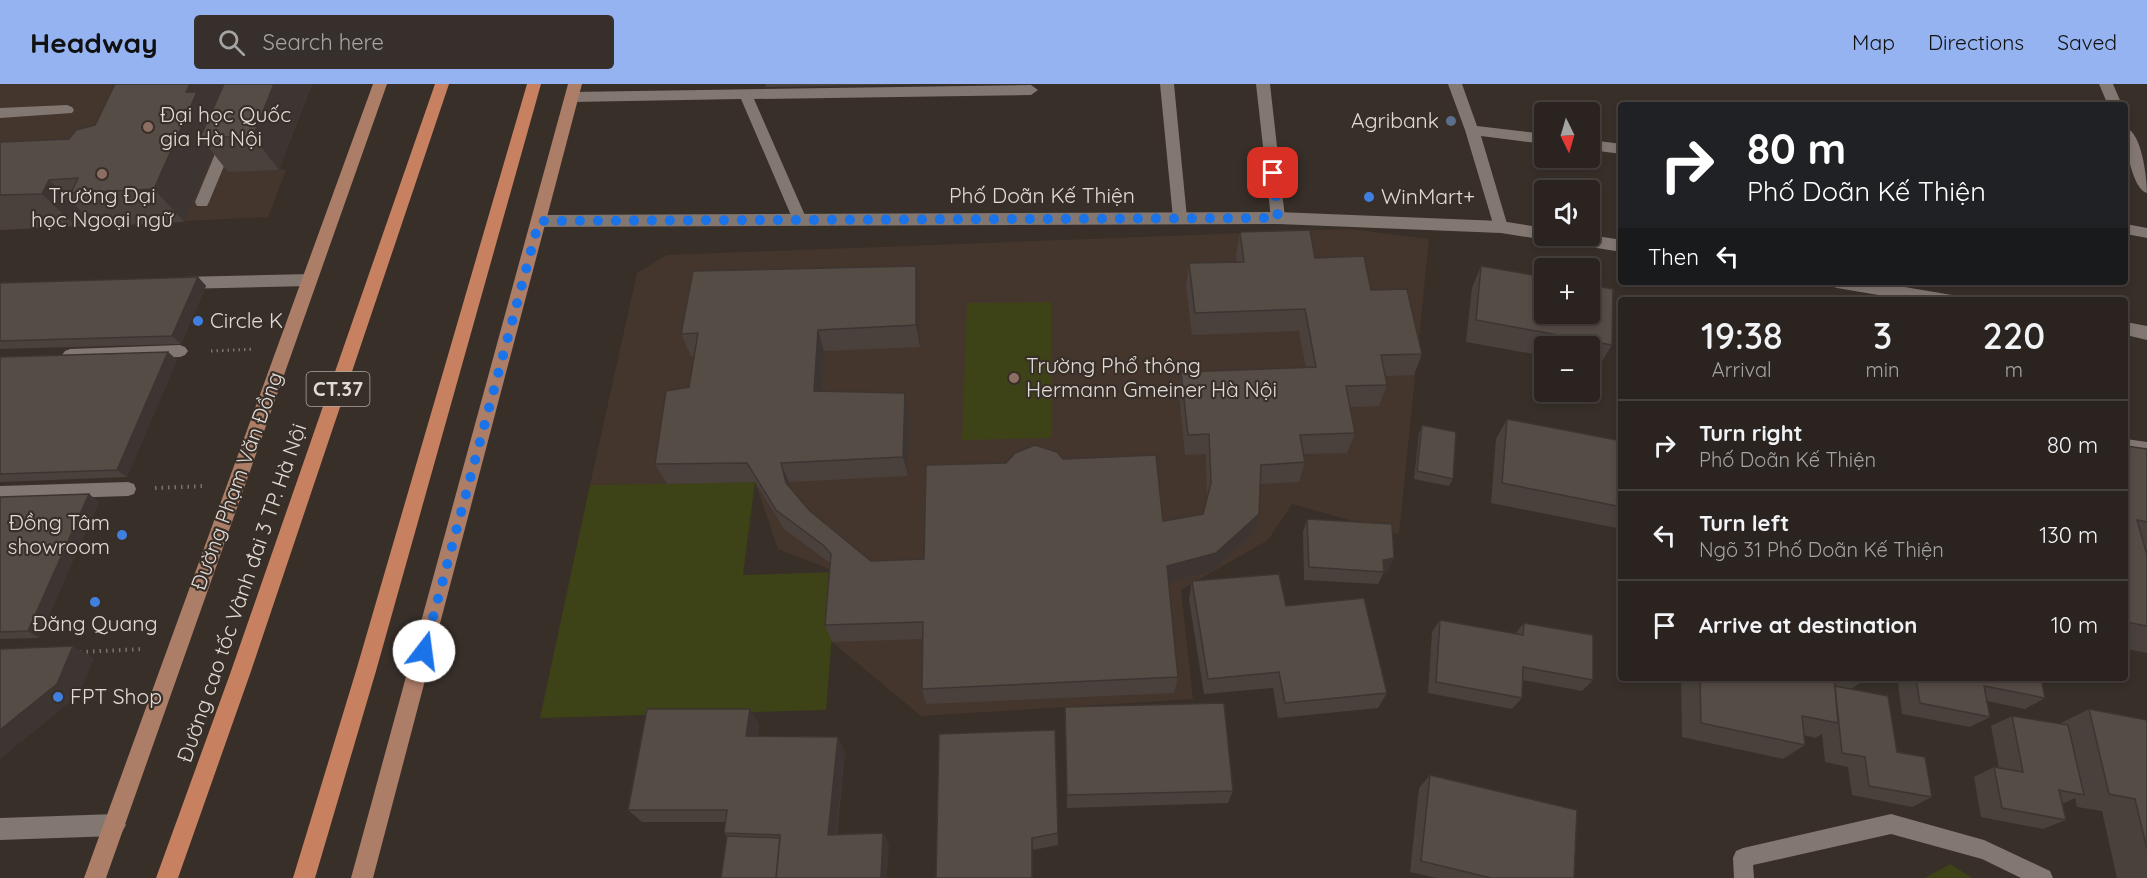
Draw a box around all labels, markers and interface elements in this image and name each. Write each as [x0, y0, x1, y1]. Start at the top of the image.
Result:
search box [194, 15, 614, 69]
text: Headway [30, 25, 158, 60]
icon: search [215, 26, 248, 59]
text: Search here [263, 28, 384, 56]
text: Map [1852, 29, 1895, 55]
text: Directions [1928, 29, 2024, 55]
text: Saved [2057, 29, 2117, 55]
place label: Đại học Quốc gia Hà Nội [160, 101, 291, 151]
north arrow [1534, 102, 1600, 168]
map controls [1534, 102, 1600, 402]
place label: Agribank [1351, 107, 1439, 133]
marker: Agribank [1444, 114, 1458, 128]
marker: Đại học Quốc gia Hà Nội [141, 120, 155, 134]
text: 80 m [1747, 122, 1846, 175]
icon: right [1648, 126, 1726, 204]
pin [1247, 147, 1298, 198]
icon: arrive [1256, 156, 1289, 189]
marker: Trường Đại học Ngoại ngữ [95, 167, 109, 181]
text: Phố Doãn Kế Thiện [1747, 174, 1986, 208]
button: sound [1534, 180, 1600, 246]
place label: Trường Đại học Ngoại ngữ [31, 182, 174, 232]
street label: Phố Doãn Kế Thiện [949, 182, 1135, 208]
place label: WinMart+ [1381, 183, 1475, 209]
marker: WinMart+ [1362, 190, 1376, 204]
icon: left [1711, 240, 1744, 273]
text: Then [1648, 243, 1699, 271]
button: + [1534, 258, 1600, 324]
place label: Circle K [210, 307, 283, 333]
text: 19:38 [1701, 313, 1783, 358]
text: 3 [1873, 313, 1892, 358]
text: 220 [1983, 313, 2045, 358]
marker: Circle K [191, 314, 205, 328]
button: − [1534, 336, 1600, 402]
place label: Trường Phổ thông Hermann Gmeiner Hà Nội [1026, 352, 1277, 402]
text: Arrival [1712, 357, 1772, 382]
text: min [1866, 357, 1900, 382]
text: m [2005, 357, 2023, 382]
street label: Đường Phạm Văn Đồng [184, 368, 288, 593]
marker: Trường Phổ thông Hermann Gmeiner Hà Nội [1007, 371, 1021, 385]
road number: CT.37 [306, 372, 370, 406]
text: Turn right [1699, 419, 1803, 447]
street label: Đường cao tốc Vành đai 3 TP. Hà Nội [171, 420, 311, 765]
icon: right [1648, 429, 1681, 462]
text: 80 m [2047, 431, 2098, 459]
text: Phố Doãn Kế Thiện [1699, 447, 1876, 472]
place label: Đồng Tâm showroom [8, 509, 110, 559]
text: Turn left [1699, 509, 1789, 537]
icon: left [1648, 519, 1681, 552]
text: 130 m [2039, 521, 2098, 549]
marker: Đồng Tâm showroom [115, 528, 129, 542]
text: Ngõ 31 Phố Doãn Kế Thiện [1699, 537, 1944, 562]
marker: Đăng Quang [88, 595, 102, 609]
icon: arrive [1648, 609, 1681, 642]
place label: Đăng Quang [33, 610, 158, 636]
text: Arrive at destination [1699, 611, 1917, 639]
text: 10 m [2051, 611, 2098, 639]
position arrow [392, 619, 456, 683]
place label: FPT Shop [70, 683, 162, 709]
marker: FPT Shop [51, 690, 65, 704]

